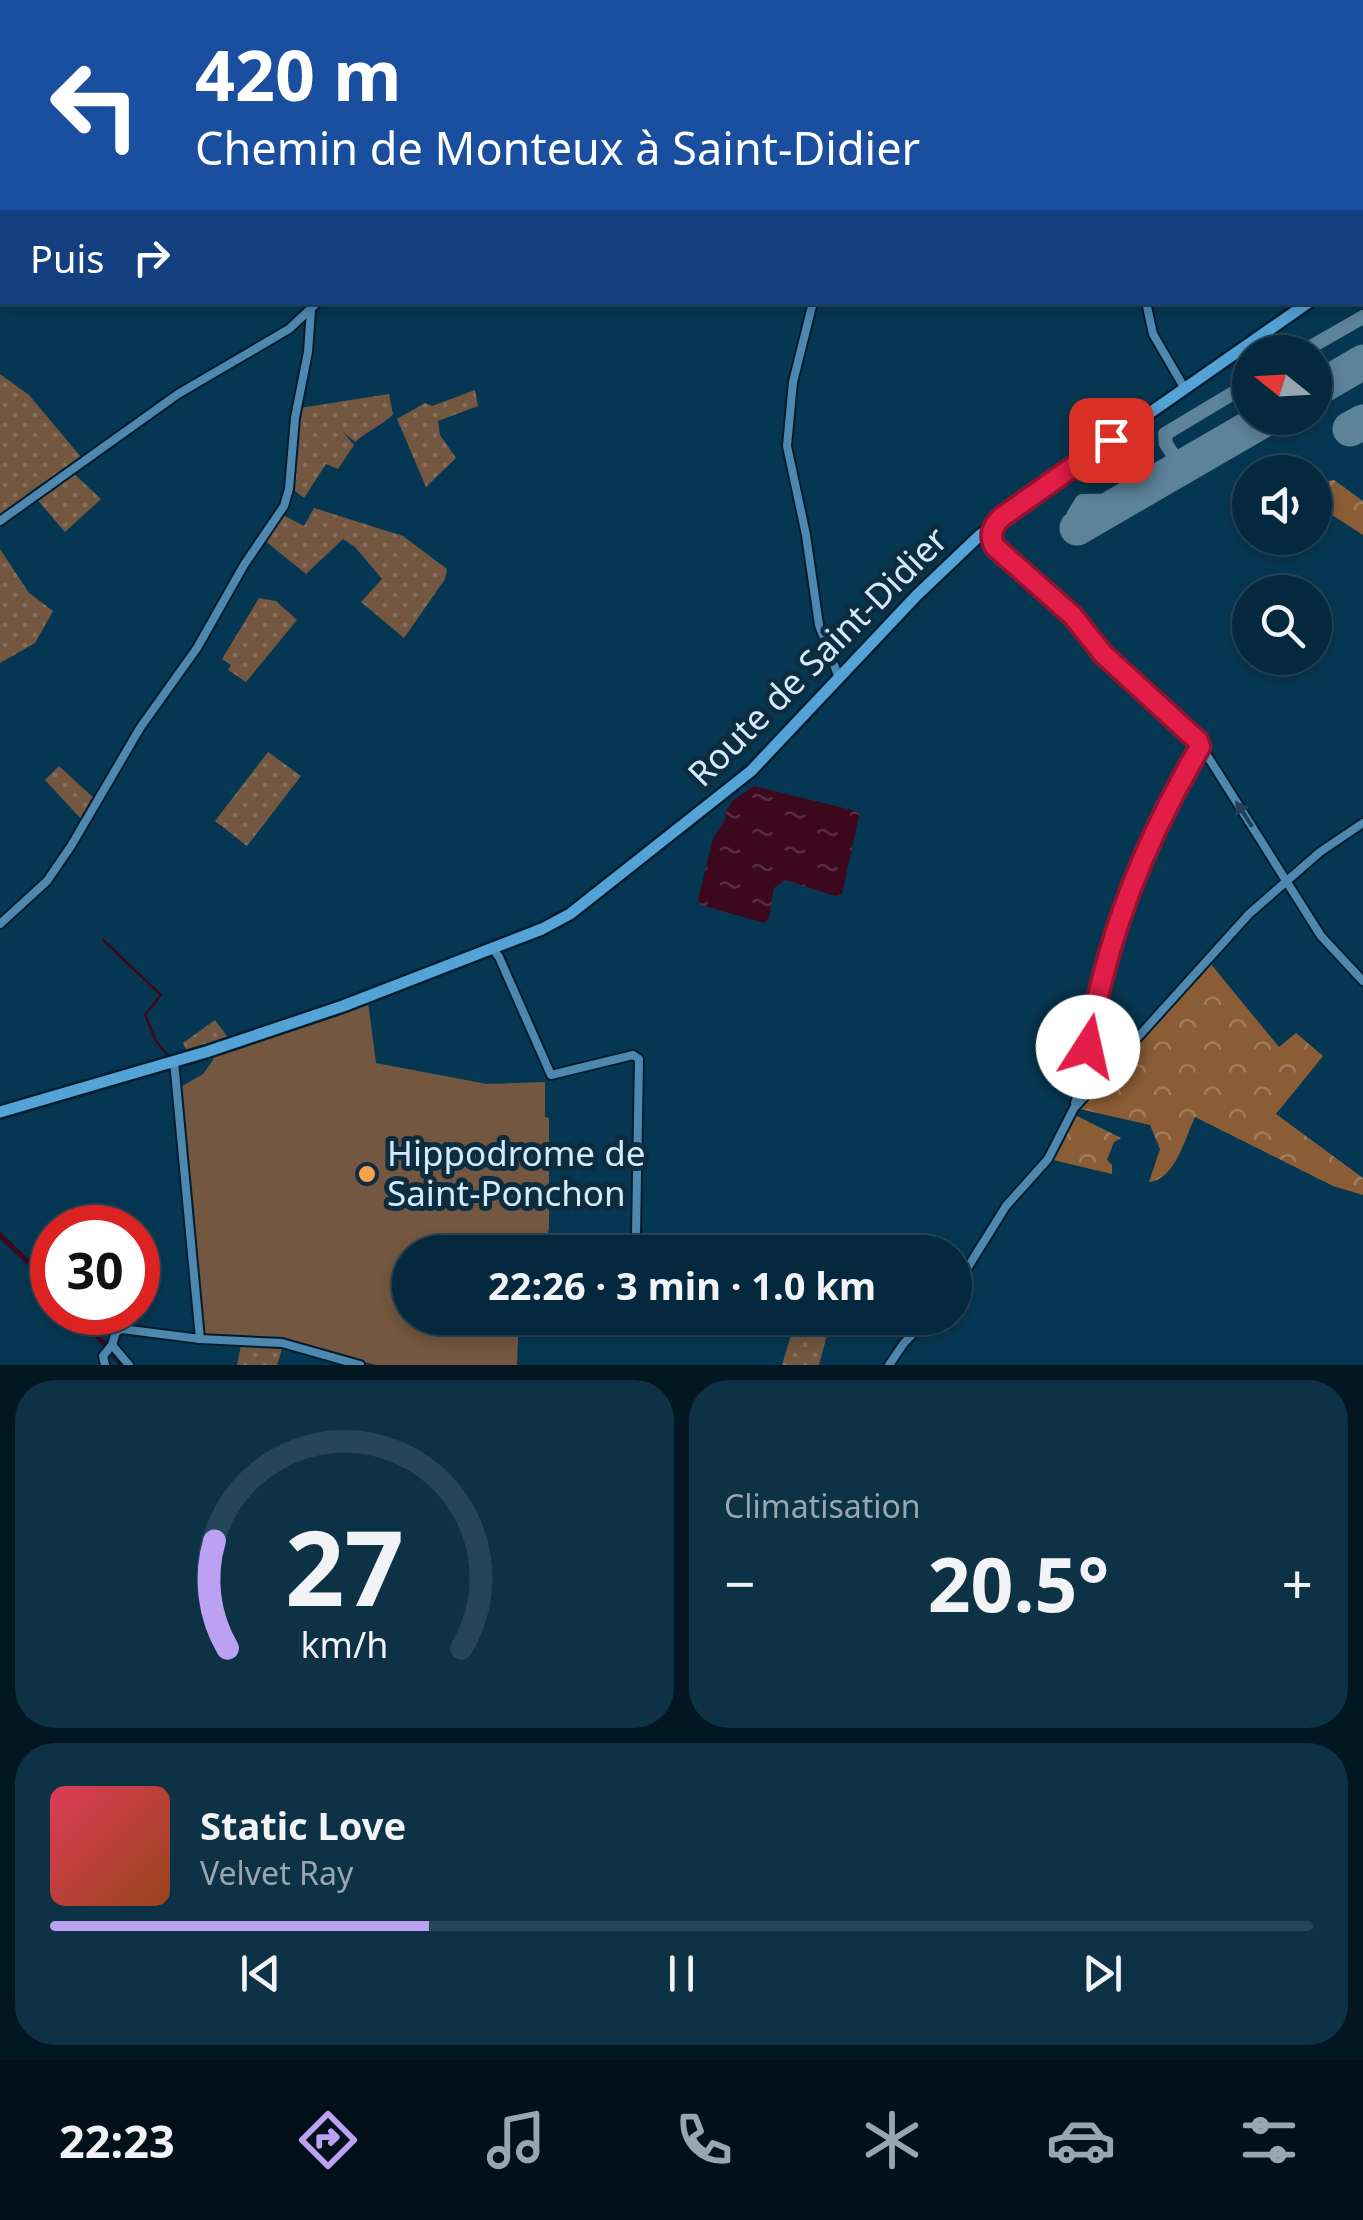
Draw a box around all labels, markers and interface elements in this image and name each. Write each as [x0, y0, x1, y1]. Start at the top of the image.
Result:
text: 420 m [195, 26, 402, 122]
icon: left [30, 40, 160, 170]
text: Chemin de Monteux à Saint-Didier [195, 117, 920, 178]
icon: right [124, 230, 179, 285]
text: Puis [30, 232, 104, 284]
north arrow [1232, 335, 1332, 435]
map controls [1232, 335, 1332, 675]
pin [1069, 398, 1154, 483]
icon: arrive [1084, 413, 1139, 468]
button: sound [1232, 455, 1332, 555]
street label: Route de Saint-Didier [677, 516, 957, 796]
button: search [1232, 575, 1332, 675]
one-way arrow [1235, 800, 1253, 827]
position arrow [1036, 995, 1140, 1099]
place label: Hippodrome de Saint-Ponchon [387, 1129, 645, 1216]
marker: Hippodrome de Saint-Ponchon [356, 1163, 378, 1185]
speed limit sign: 30 [30, 1205, 160, 1335]
text: 22:26 · 3 min · 1.0 km [488, 1259, 876, 1311]
text: Climatisation [724, 1484, 921, 1527]
text: 27 [285, 1495, 404, 1636]
text: 20.5° [928, 1532, 1109, 1634]
text: − [724, 1545, 755, 1620]
text: + [1282, 1545, 1313, 1620]
text: km/h [301, 1620, 388, 1668]
text: Static Love [200, 1799, 406, 1851]
text: Velvet Ray [200, 1851, 353, 1894]
icon: previous [233, 1946, 288, 2001]
icon: pause [654, 1946, 709, 2001]
icon: next [1075, 1946, 1130, 2001]
icon: directions [293, 2105, 363, 2175]
icon: music [481, 2105, 551, 2175]
icon: phone [669, 2105, 739, 2175]
icon: climate [857, 2105, 927, 2175]
icon: car [1046, 2105, 1116, 2175]
icon: filters [1234, 2105, 1304, 2175]
text: 22:23 [59, 2110, 175, 2171]

